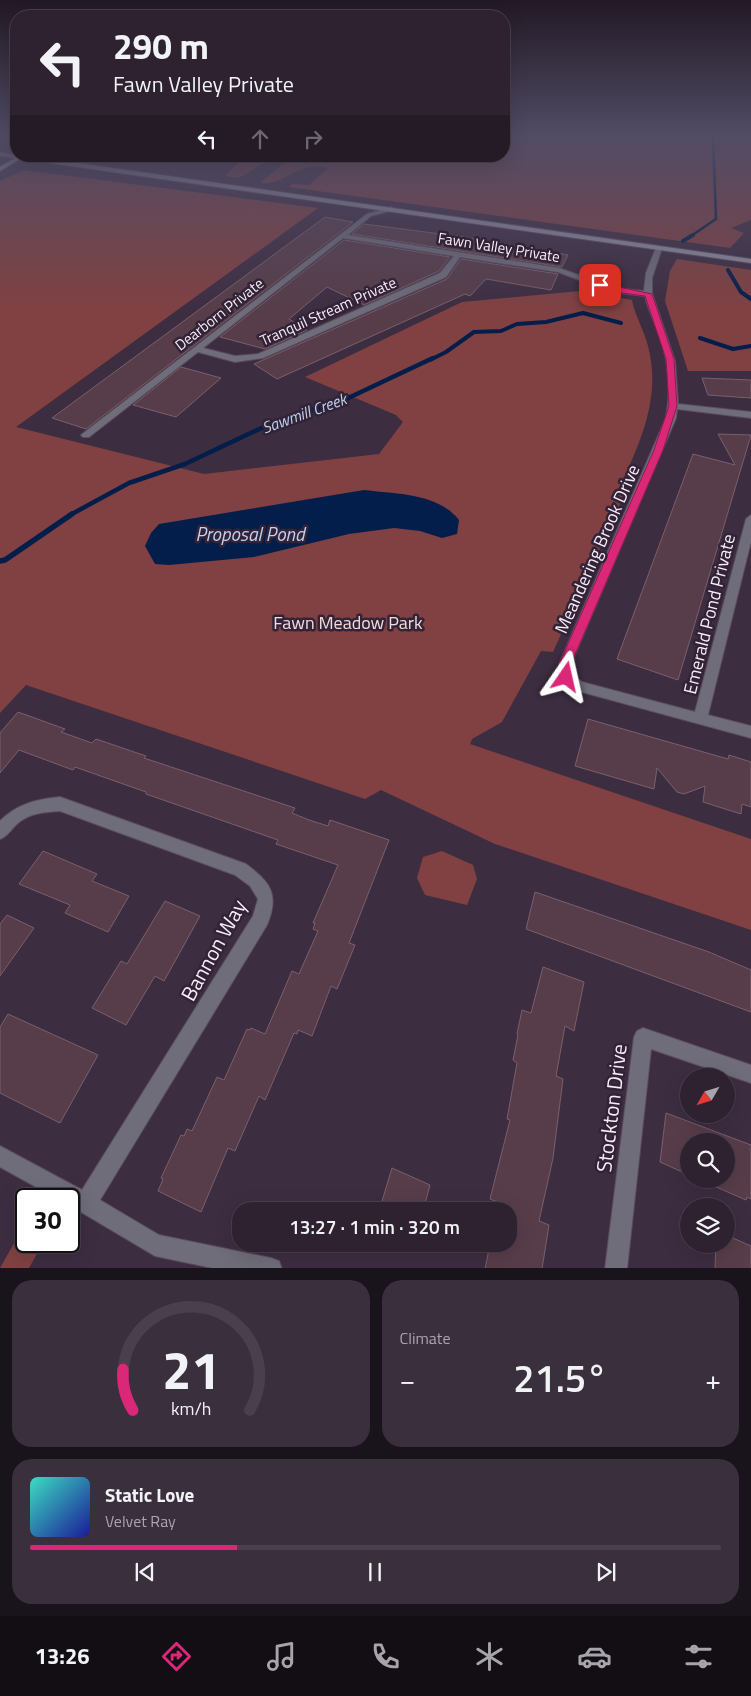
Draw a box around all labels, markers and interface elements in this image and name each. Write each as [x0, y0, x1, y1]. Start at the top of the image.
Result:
text: 290 m [113, 19, 209, 73]
icon: left [30, 30, 95, 95]
text: Fawn Valley Private [113, 67, 294, 101]
icon: left [193, 125, 221, 153]
icon: ahead [246, 125, 274, 153]
icon: right [299, 125, 327, 153]
street label: Fawn Valley Private [436, 226, 562, 268]
pin [579, 264, 621, 306]
street label: Tranquil Stream Private [256, 271, 400, 351]
icon: arrive [586, 271, 614, 299]
street label: Dearborn Private [170, 272, 268, 356]
water label: Sawmill Creek [258, 386, 351, 439]
street label: Meandering Brook Drive [548, 460, 646, 638]
water label: Proposal Pond [195, 519, 307, 548]
street label: Emerald Pond Private [676, 531, 742, 697]
park label: Fawn Meadow Park [273, 609, 423, 636]
position arrow [539, 650, 591, 702]
street label: Bannon Way [172, 893, 254, 1007]
street label: Stockton Drive [587, 1042, 635, 1174]
north arrow [680, 1068, 735, 1122]
map controls [680, 1068, 735, 1253]
button: search [680, 1133, 735, 1188]
speed limit sign: 30 [15, 1188, 80, 1253]
button: layers [680, 1198, 735, 1253]
text: 13:27 · 1 min · 320 m [289, 1212, 460, 1241]
text: Climate [400, 1326, 451, 1350]
text: 21 [162, 1330, 220, 1409]
text: 21.5° [513, 1349, 607, 1407]
text: − [400, 1358, 415, 1401]
text: + [705, 1358, 721, 1401]
text: km/h [171, 1395, 211, 1422]
text: Static Love [105, 1480, 194, 1509]
text: Velvet Ray [105, 1509, 176, 1533]
icon: previous [131, 1558, 159, 1586]
icon: pause [361, 1558, 389, 1586]
icon: next [592, 1558, 620, 1586]
text: 13:26 [35, 1639, 90, 1673]
icon: directions [159, 1639, 194, 1674]
icon: music [264, 1639, 299, 1674]
icon: phone [368, 1639, 403, 1674]
icon: climate [472, 1639, 507, 1674]
icon: car [577, 1639, 612, 1674]
icon: filters [681, 1639, 716, 1674]

